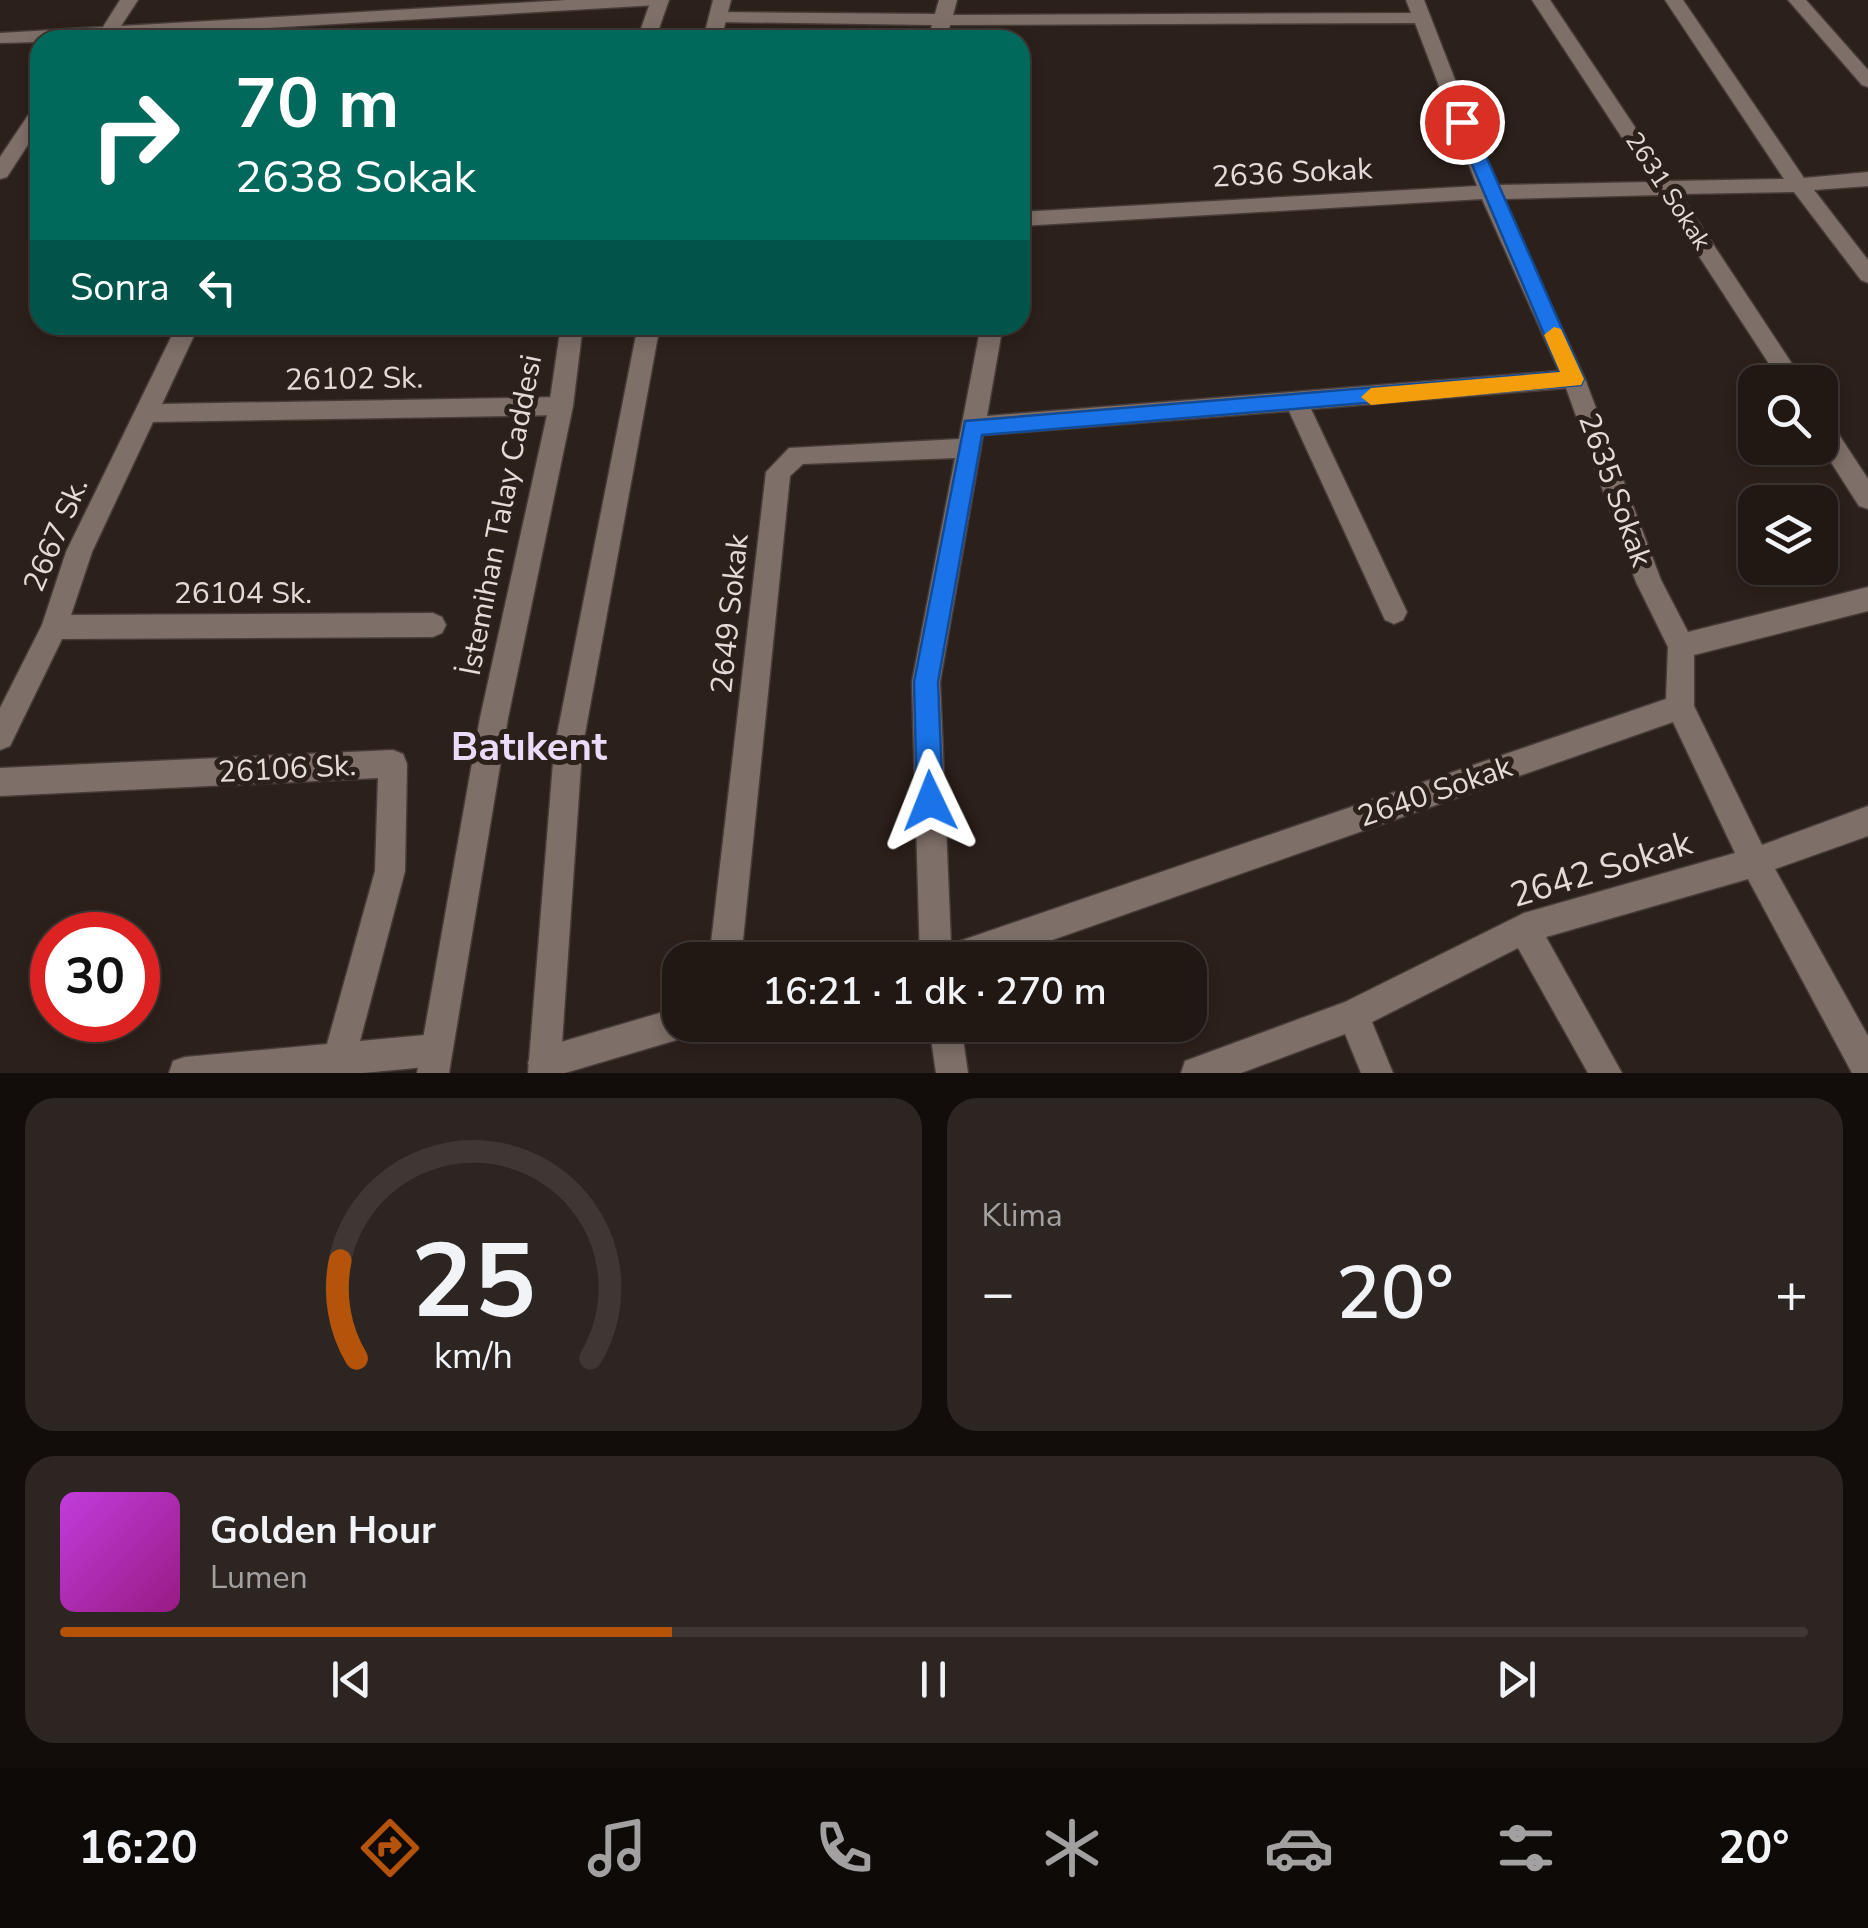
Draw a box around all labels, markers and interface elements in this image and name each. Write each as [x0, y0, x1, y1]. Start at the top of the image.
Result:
text: 70 m [235, 56, 399, 152]
icon: right [70, 70, 200, 200]
pin [1420, 80, 1505, 165]
icon: arrive [1435, 95, 1490, 150]
street label: 2631 Sokak [1617, 126, 1719, 257]
text: 2638 Sokak [235, 147, 476, 208]
street label: 2636 Sokak [1211, 148, 1374, 198]
icon: left [190, 260, 245, 315]
text: Sonra [70, 262, 170, 313]
street label: İstemihan Talay Caddesi [450, 351, 552, 679]
street label: 26102 Sk. [284, 357, 424, 401]
map controls [1738, 365, 1838, 585]
button: search [1738, 365, 1838, 465]
street label: 2635 Sokak [1568, 408, 1662, 573]
street label: 2667 Sk. [14, 472, 98, 598]
button: layers [1738, 485, 1838, 585]
street label: 2649 Sokak [701, 531, 759, 696]
street label: 26104 Sk. [174, 573, 312, 614]
district label: Batıkent [451, 720, 608, 774]
street label: 26106 Sk. [217, 745, 357, 793]
street label: 2640 Sokak [1352, 746, 1519, 838]
position arrow [878, 749, 982, 853]
street label: 2642 Sokak [1505, 819, 1698, 919]
speed limit sign: 30 [30, 912, 160, 1042]
text: 16:21 · 1 dk · 270 m [762, 966, 1107, 1017]
text: Klima [982, 1194, 1063, 1237]
text: 25 [411, 1211, 536, 1353]
text: 20° [1336, 1242, 1454, 1344]
text: − [982, 1256, 1015, 1331]
text: + [1775, 1256, 1808, 1331]
text: km/h [434, 1332, 513, 1381]
text: Golden Hour [210, 1505, 436, 1556]
text: Lumen [210, 1556, 308, 1599]
icon: previous [324, 1652, 379, 1707]
icon: pause [906, 1652, 961, 1707]
icon: next [1489, 1652, 1544, 1707]
icon: directions [355, 1813, 425, 1883]
icon: music [582, 1813, 652, 1883]
icon: phone [809, 1813, 879, 1883]
icon: climate [1037, 1813, 1107, 1883]
icon: car [1264, 1813, 1334, 1883]
icon: filters [1491, 1813, 1561, 1883]
text: 16:20 [79, 1818, 198, 1879]
text: 20° [1718, 1818, 1789, 1879]

